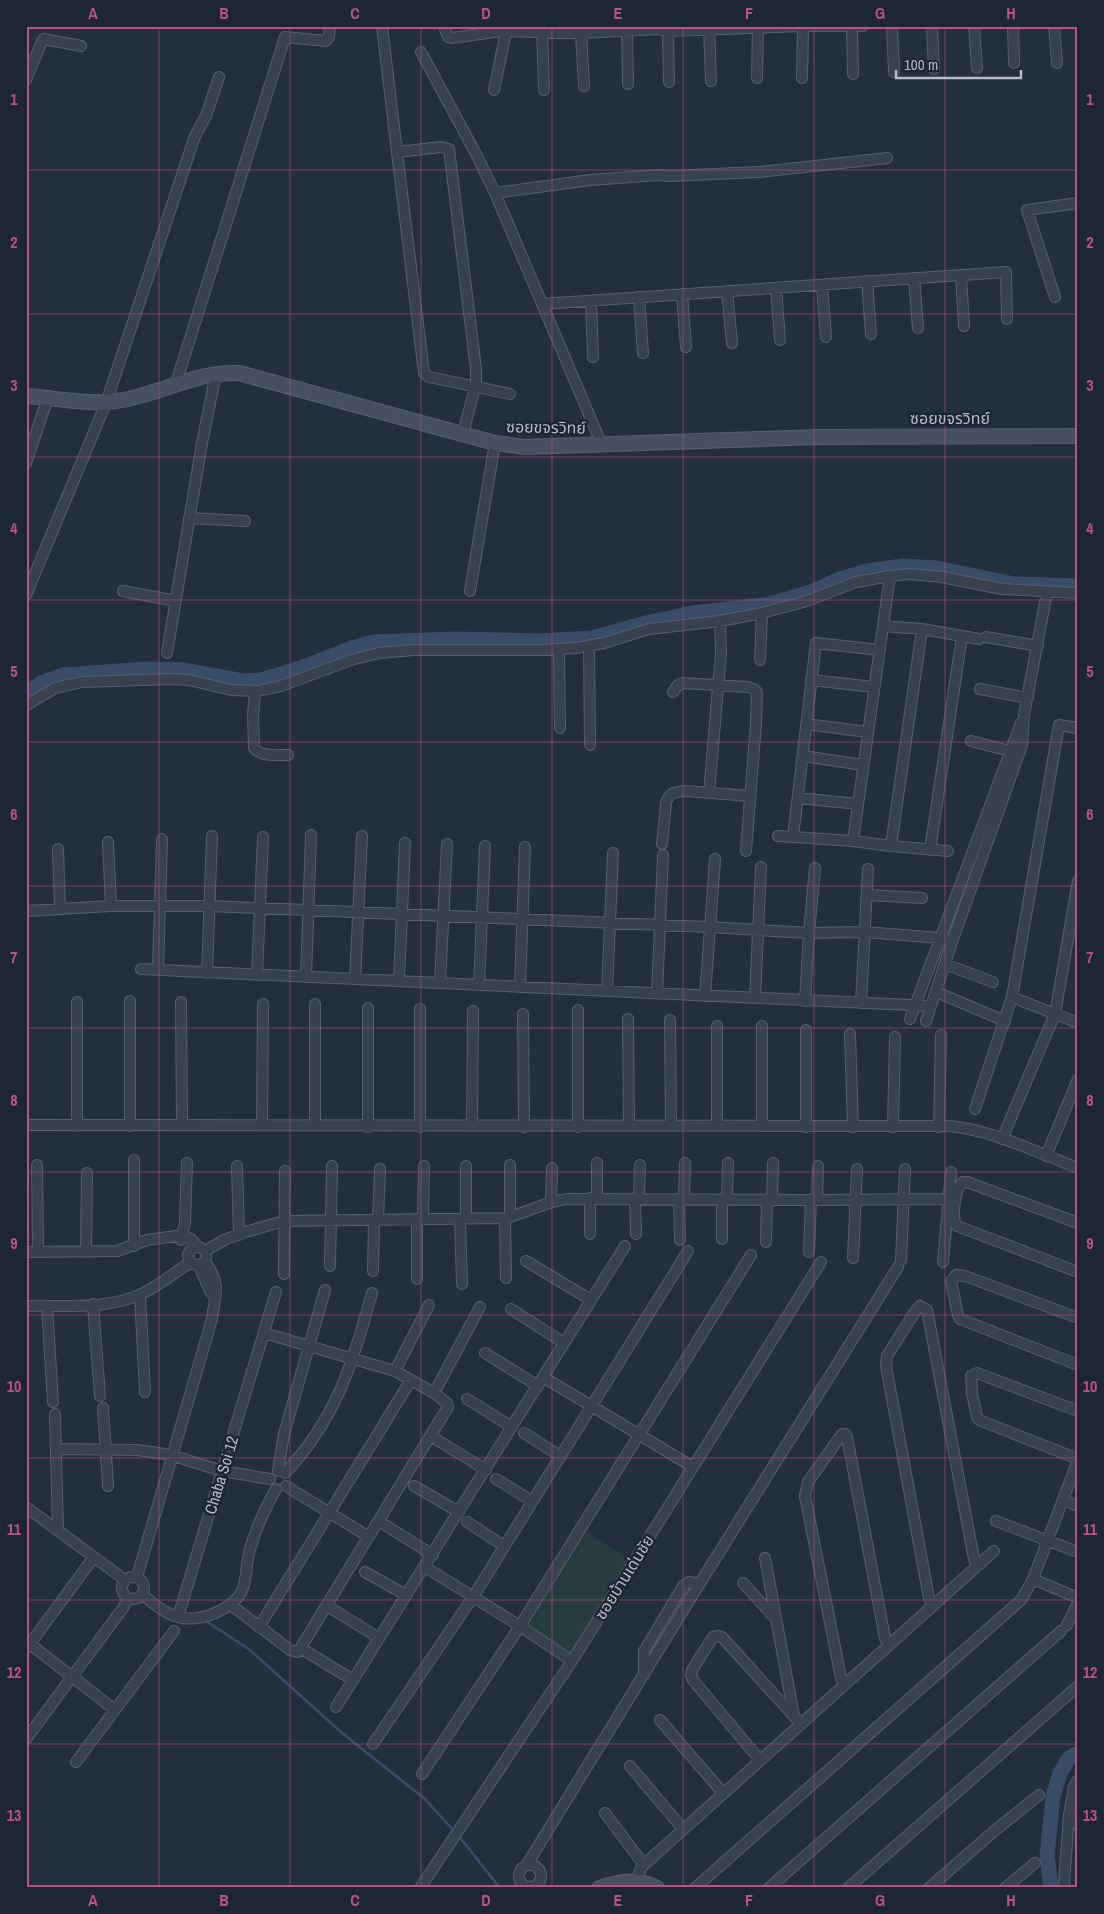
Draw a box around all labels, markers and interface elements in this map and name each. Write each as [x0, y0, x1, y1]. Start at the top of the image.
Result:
text: A [88, 2, 98, 24]
text: B [219, 2, 229, 24]
text: C [350, 2, 360, 24]
text: D [481, 2, 491, 24]
text: E [614, 2, 623, 24]
text: F [745, 2, 753, 24]
text: G [875, 2, 885, 24]
text: H [1006, 2, 1016, 24]
scale bar [896, 48, 1022, 80]
text: 100 m [904, 54, 938, 75]
text: 1 [10, 88, 18, 110]
text: 1 [1086, 88, 1094, 110]
text: 2 [10, 231, 18, 253]
text: 2 [1086, 231, 1094, 253]
text: 3 [10, 374, 18, 396]
text: 3 [1086, 374, 1094, 396]
street label: ซอยขจรวิทย์ [910, 407, 990, 429]
street label: ซอยขจรวิทย์ [506, 415, 586, 439]
text: 4 [10, 517, 18, 539]
text: 4 [1086, 517, 1094, 539]
text: 5 [10, 660, 18, 682]
text: 5 [1086, 660, 1094, 682]
text: 6 [10, 803, 18, 825]
text: 6 [1086, 803, 1094, 825]
text: 7 [10, 946, 18, 968]
text: 7 [1086, 946, 1094, 968]
text: 8 [10, 1089, 18, 1111]
text: 8 [1086, 1089, 1094, 1111]
text: 9 [10, 1232, 18, 1254]
text: 9 [1086, 1232, 1094, 1254]
text: 10 [7, 1375, 21, 1397]
text: 10 [1083, 1375, 1097, 1397]
street label: Chaba Soi 12 [199, 1433, 243, 1517]
text: 11 [7, 1518, 22, 1540]
text: 11 [1083, 1518, 1098, 1540]
street label: ซอยบ้านเด่นชัย [589, 1530, 659, 1624]
text: 12 [7, 1661, 21, 1683]
text: 12 [1083, 1661, 1097, 1683]
text: 13 [7, 1804, 21, 1826]
text: 13 [1083, 1804, 1097, 1826]
text: A [88, 1889, 98, 1911]
text: B [219, 1889, 229, 1911]
text: C [350, 1889, 360, 1911]
text: D [481, 1889, 491, 1911]
text: E [614, 1889, 623, 1911]
text: F [745, 1889, 753, 1911]
text: G [875, 1889, 885, 1911]
text: H [1006, 1889, 1016, 1911]

